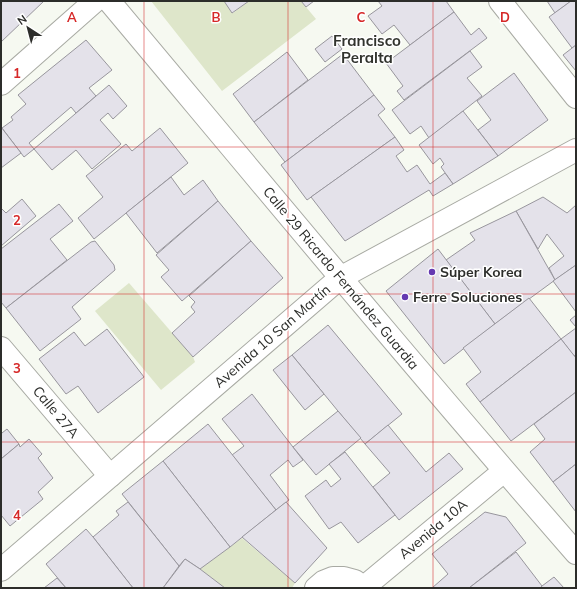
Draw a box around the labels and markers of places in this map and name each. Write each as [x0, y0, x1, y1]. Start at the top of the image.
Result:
place label: Súper Korea [440, 263, 522, 281]
marker: Súper Korea [427, 267, 437, 277]
place label: Ferre Soluciones [413, 288, 522, 306]
marker: Ferre Soluciones [400, 292, 410, 302]

